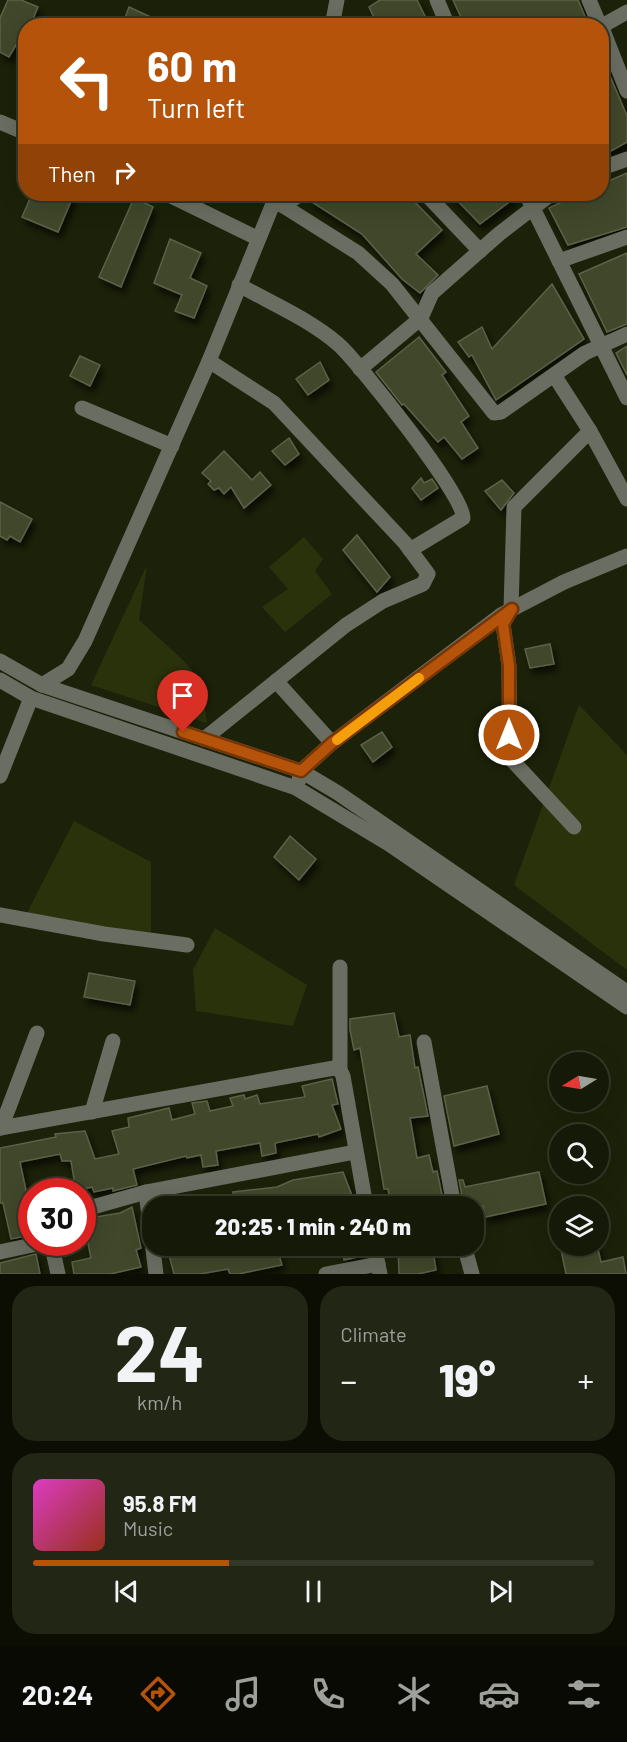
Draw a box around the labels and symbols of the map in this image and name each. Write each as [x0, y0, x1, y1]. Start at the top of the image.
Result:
pin [157, 670, 208, 732]
position arrow [477, 703, 541, 767]
north arrow [549, 1052, 609, 1112]
speed limit sign: 30 [18, 1178, 96, 1256]

